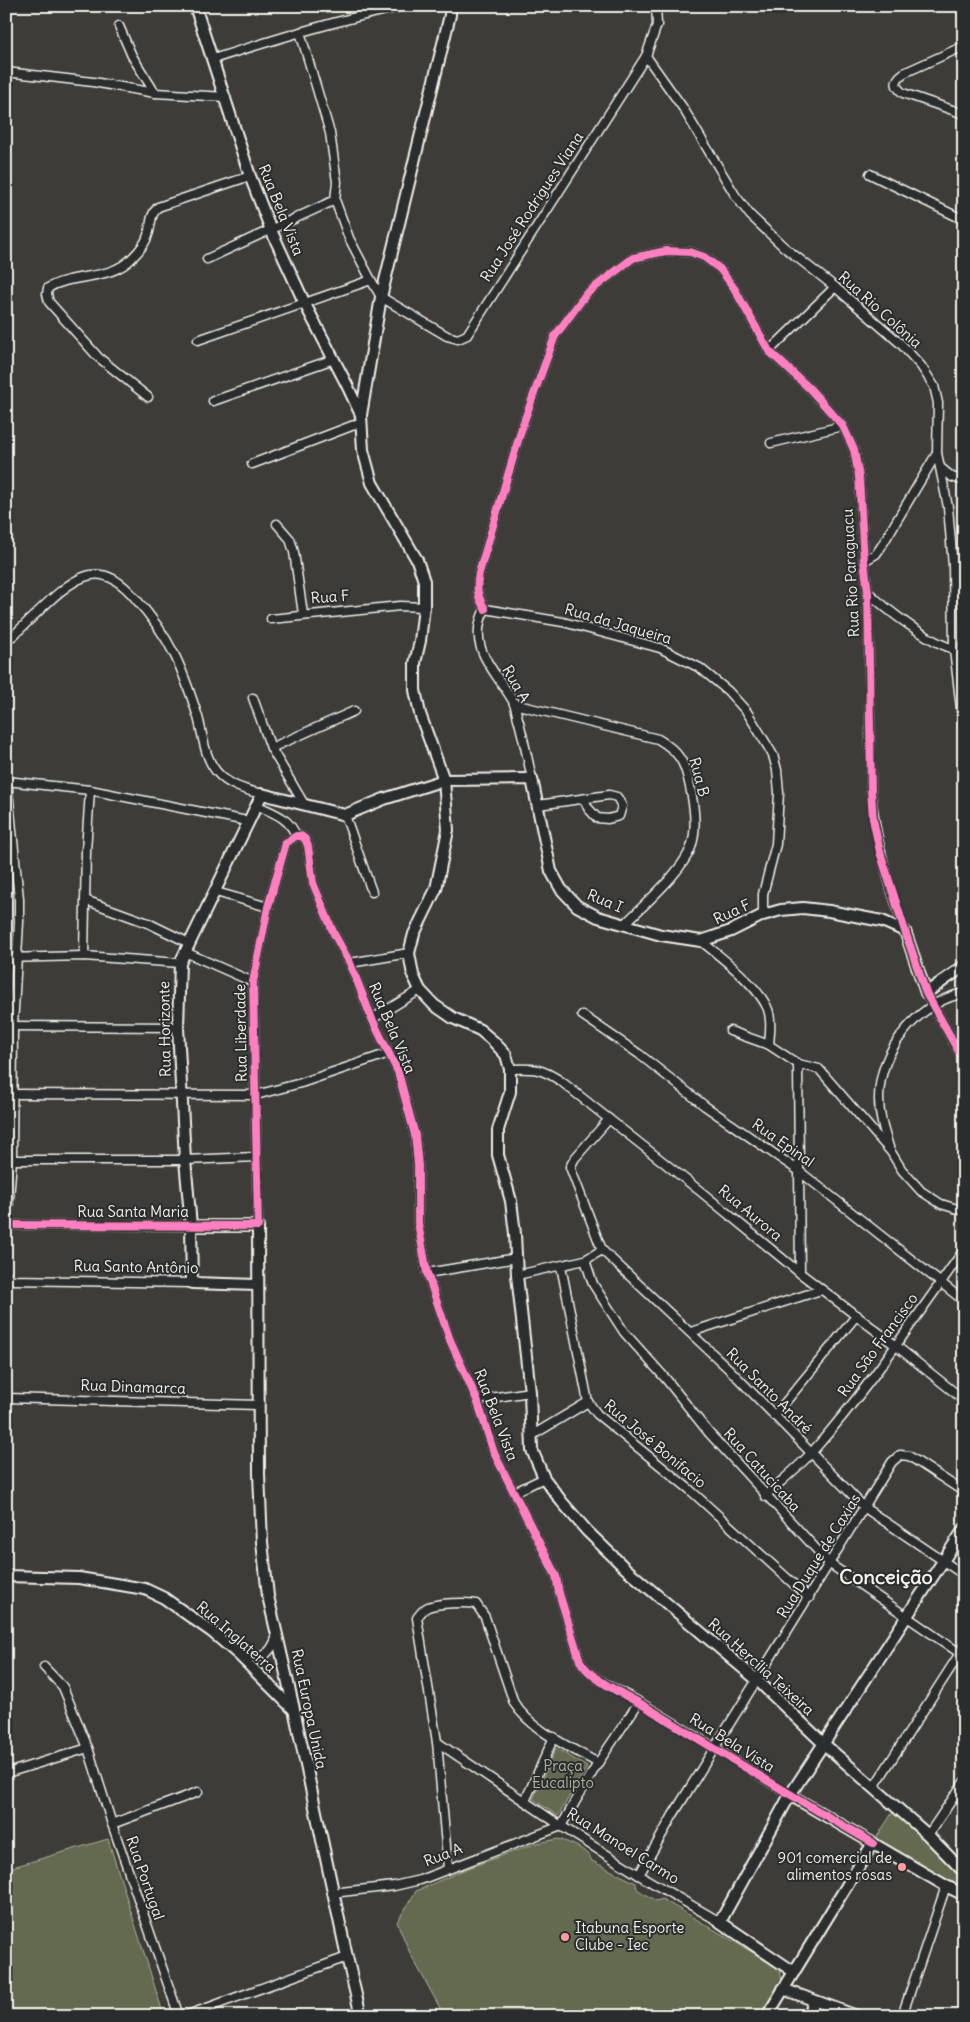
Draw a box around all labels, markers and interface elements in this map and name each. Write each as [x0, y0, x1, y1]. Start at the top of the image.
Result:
street label: Rua José Rodrigues Viana [476, 128, 587, 285]
street label: Rua Bela Vista [255, 161, 309, 259]
street label: Rua Rio Colônia [835, 267, 926, 352]
street label: Rua Rio Paraguacu [838, 508, 863, 638]
street label: Rua F [310, 586, 350, 607]
street label: Rua da Jaqueira [563, 599, 674, 648]
street label: Rua A [498, 662, 535, 706]
street label: Rua B [685, 755, 714, 799]
street label: Rua I [585, 885, 626, 916]
street label: Rua F [710, 895, 754, 928]
street label: Rua Bela Vista [365, 980, 420, 1076]
street label: Rua Horizonte [154, 981, 175, 1077]
street label: Rua Liberdade [230, 984, 251, 1082]
street label: Rua Epinal [749, 1114, 818, 1171]
street label: Rua Aurora [714, 1180, 786, 1245]
street label: Rua Santa Maria [77, 1202, 189, 1221]
street label: Rua Santo Antônio [73, 1256, 199, 1277]
street label: Rua São Francisco [833, 1289, 922, 1400]
street label: Rua Santo André [722, 1344, 816, 1438]
street label: Rua Bela Vista [470, 1366, 523, 1464]
street label: Rua Dinamarca [80, 1375, 186, 1398]
street label: Rua José Bonifacio [600, 1395, 710, 1492]
street label: Rua Catucicaba [720, 1424, 805, 1516]
street label: Rua Duque de Caxias [773, 1490, 865, 1621]
district label: Conceição [839, 1564, 933, 1589]
street label: Rua Inglaterra [193, 1597, 280, 1677]
street label: Rua Hercília Teixeira [704, 1614, 819, 1719]
street label: Rua Europa Unida [287, 1647, 332, 1771]
street label: Rua Bela Vista [686, 1709, 779, 1777]
park label: Praça Eucalipto [532, 1756, 594, 1792]
street label: Rua Manoel Carmo [564, 1803, 683, 1888]
street label: Rua Portugal [122, 1833, 169, 1922]
street label: Rua A [421, 1838, 465, 1871]
place label: 901 comercial de alimentos rosas [778, 1848, 892, 1884]
marker: 901 comercial de alimentos rosas [896, 1861, 908, 1873]
place label: Itabuna Esporte Clube - Iec [575, 1918, 684, 1954]
marker: Itabuna Esporte Clube - Iec [559, 1931, 571, 1943]

